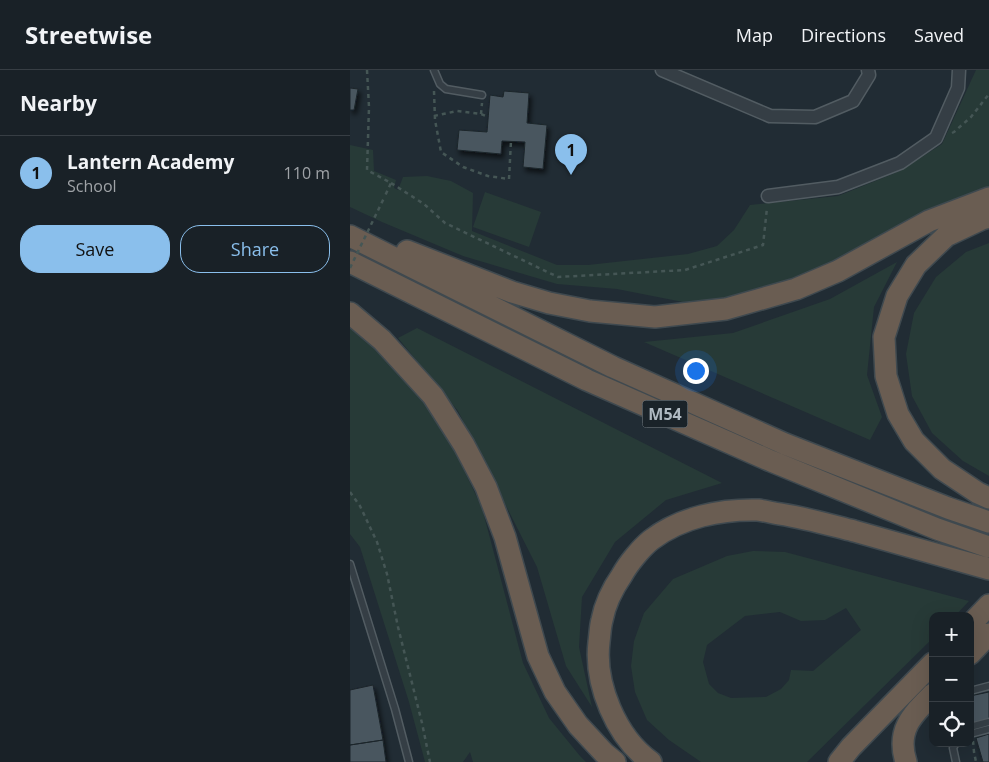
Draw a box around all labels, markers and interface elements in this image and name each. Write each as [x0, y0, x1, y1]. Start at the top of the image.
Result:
text: Streetwise [25, 18, 152, 51]
text: Map [736, 23, 773, 47]
text: Directions [801, 23, 886, 47]
text: Saved [914, 23, 964, 47]
text: Nearby [20, 89, 97, 117]
pin: 1 [555, 134, 587, 175]
text: Lantern Academy [67, 149, 234, 175]
text: 1 [31, 162, 41, 184]
text: 110 m [284, 162, 330, 184]
text: School [67, 175, 117, 197]
button: Save [20, 225, 170, 273]
button: Share [180, 225, 330, 273]
your location [683, 358, 709, 384]
road number: M54 [642, 400, 688, 428]
map controls [929, 612, 974, 747]
button: + [929, 612, 974, 657]
button: − [929, 657, 974, 702]
button: locate [929, 702, 974, 747]

